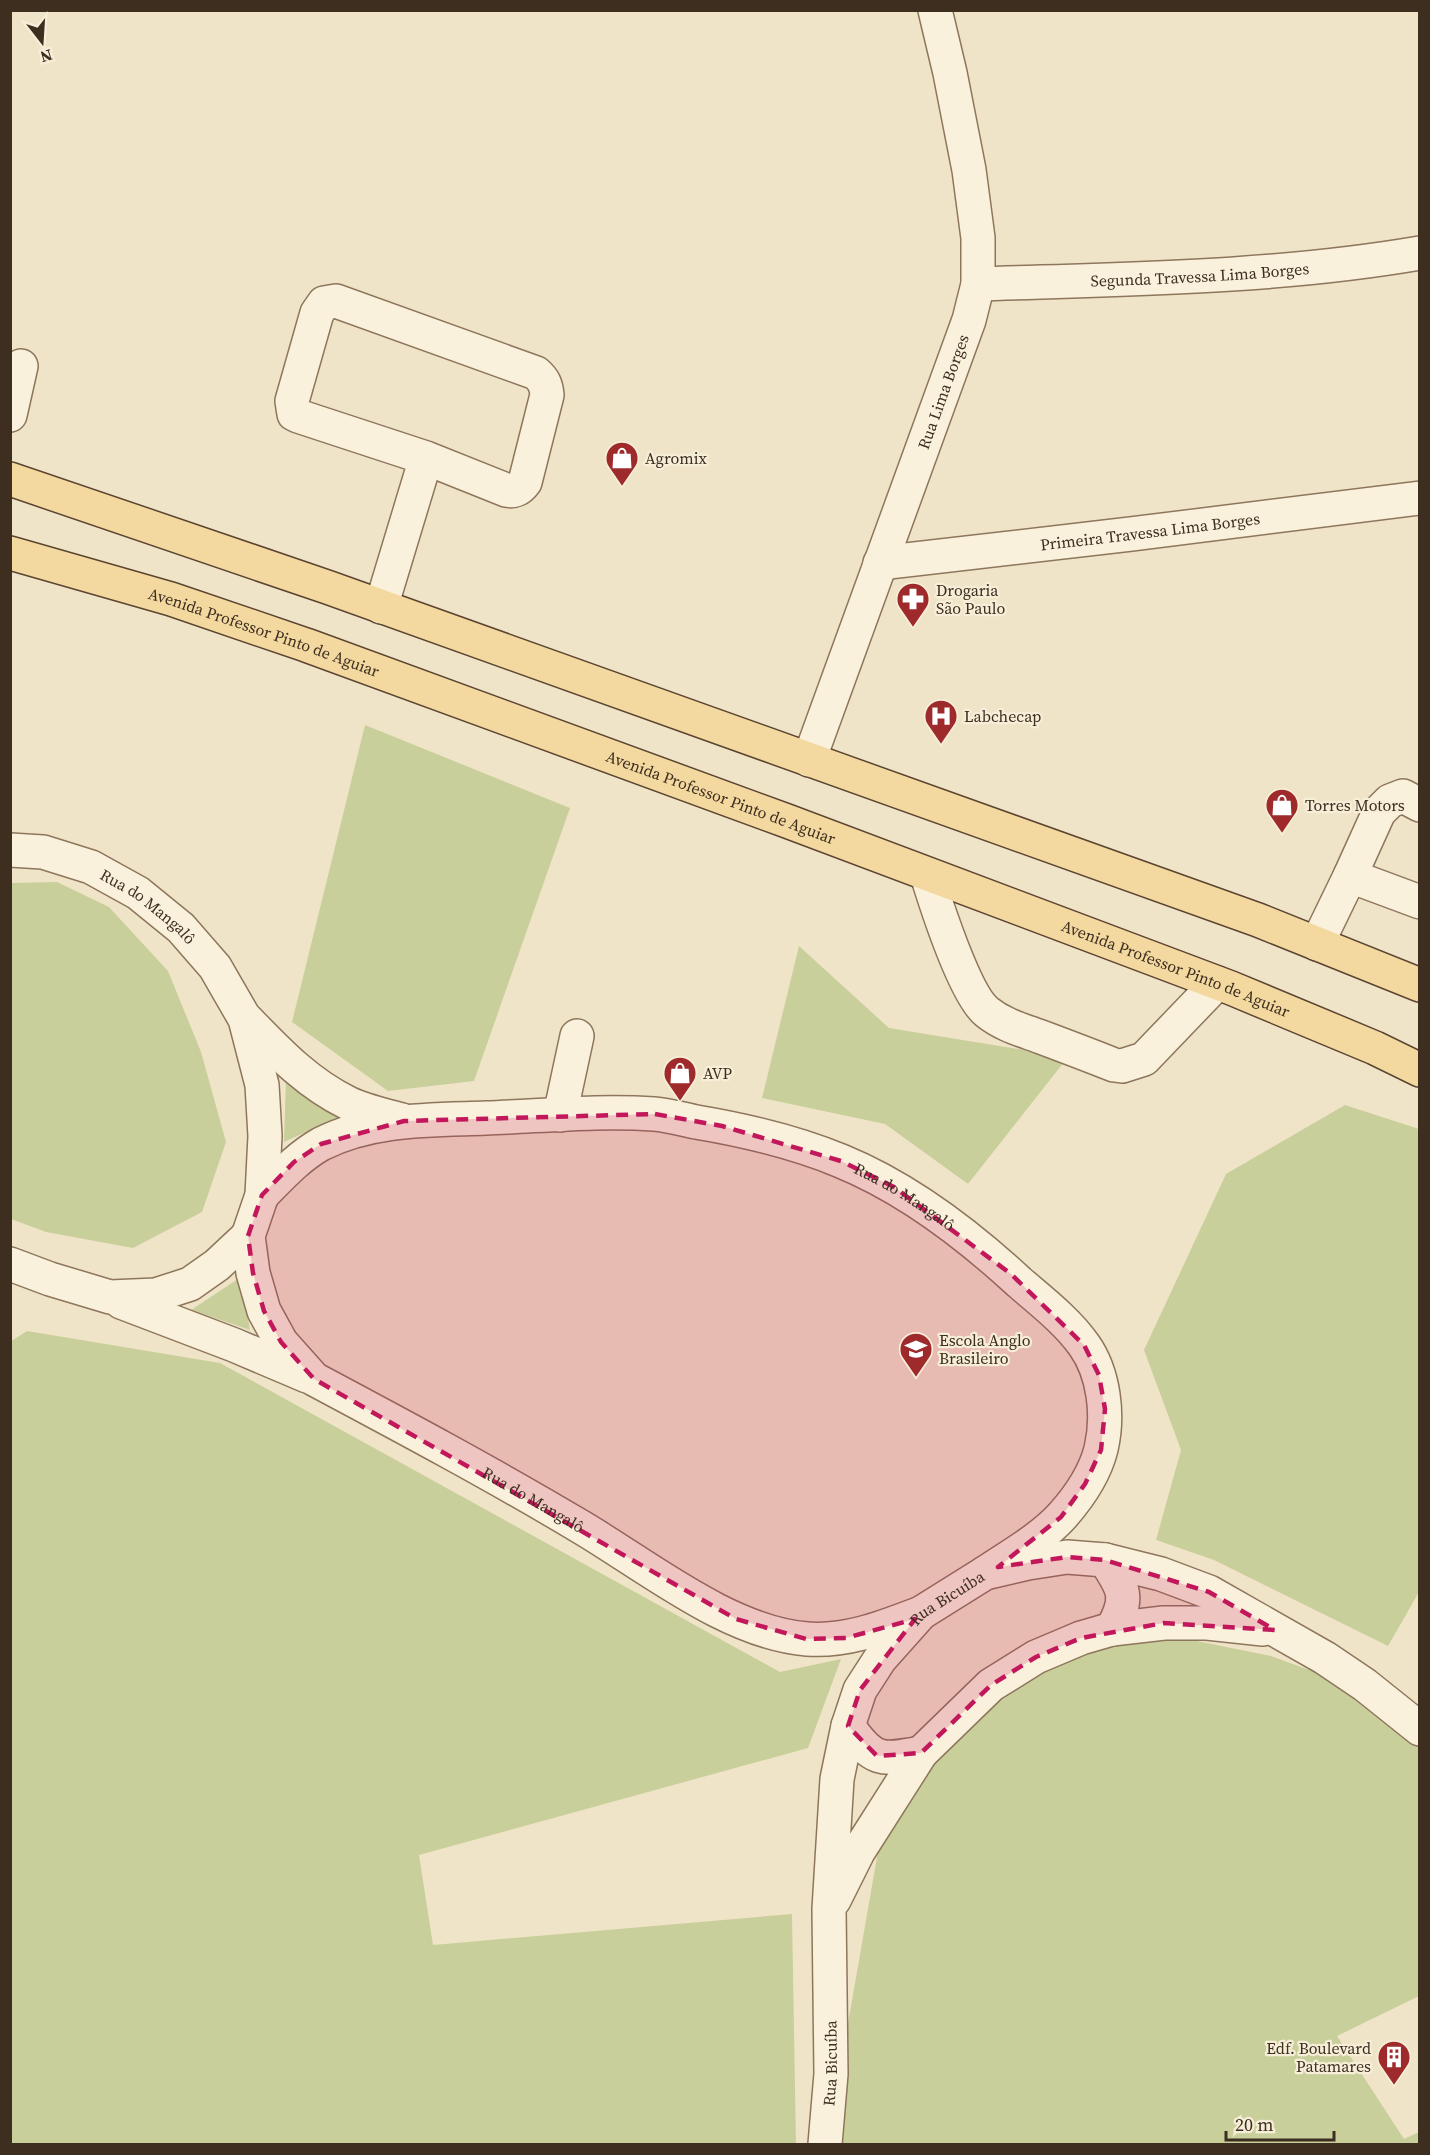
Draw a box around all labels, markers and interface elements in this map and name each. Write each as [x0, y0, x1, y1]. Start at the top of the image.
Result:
north arrow [12, 12, 72, 72]
text: N [37, 44, 55, 69]
street label: Segunda Travessa Lima Borges [1090, 257, 1310, 292]
street label: Rua Lima Borges [912, 331, 974, 452]
shop icon: Agromix [604, 440, 640, 487]
place label: Agromix [645, 447, 707, 469]
street label: Primeira Travessa Lima Borges [1039, 507, 1261, 555]
place label: Drogaria São Paulo [936, 579, 1006, 619]
pharmacy icon: Drogaria São Paulo [895, 581, 931, 628]
street label: Avenida Professor Pinto de Aguiar [146, 582, 383, 682]
hospital icon: Labchecap [923, 698, 959, 745]
place label: Labchecap [964, 705, 1041, 727]
street label: Avenida Professor Pinto de Aguiar [603, 745, 839, 849]
shop icon: Torres Motors [1264, 787, 1300, 834]
place label: Torres Motors [1305, 794, 1405, 816]
street label: Rua do Mangalô [96, 863, 201, 949]
street label: Avenida Professor Pinto de Aguiar [1059, 914, 1293, 1022]
shop icon: AVP [662, 1055, 698, 1102]
place label: AVP [703, 1062, 733, 1084]
street label: Rua do Mangalô [851, 1157, 960, 1236]
place label: Escola Anglo Brasileiro [939, 1329, 1031, 1369]
school or university icon: Escola Anglo Brasileiro [898, 1331, 934, 1378]
street label: Rua do Mangalô [478, 1461, 589, 1538]
street label: Rua Bicuíba [904, 1565, 989, 1630]
street label: Rua Bicuíba [817, 2019, 842, 2107]
place label: Edf. Boulevard Patamares [1266, 2037, 1371, 2077]
building icon: Edf. Boulevard Patamares [1376, 2039, 1412, 2086]
scale bar [1226, 2104, 1334, 2142]
text: 20 m [1235, 2112, 1273, 2137]

